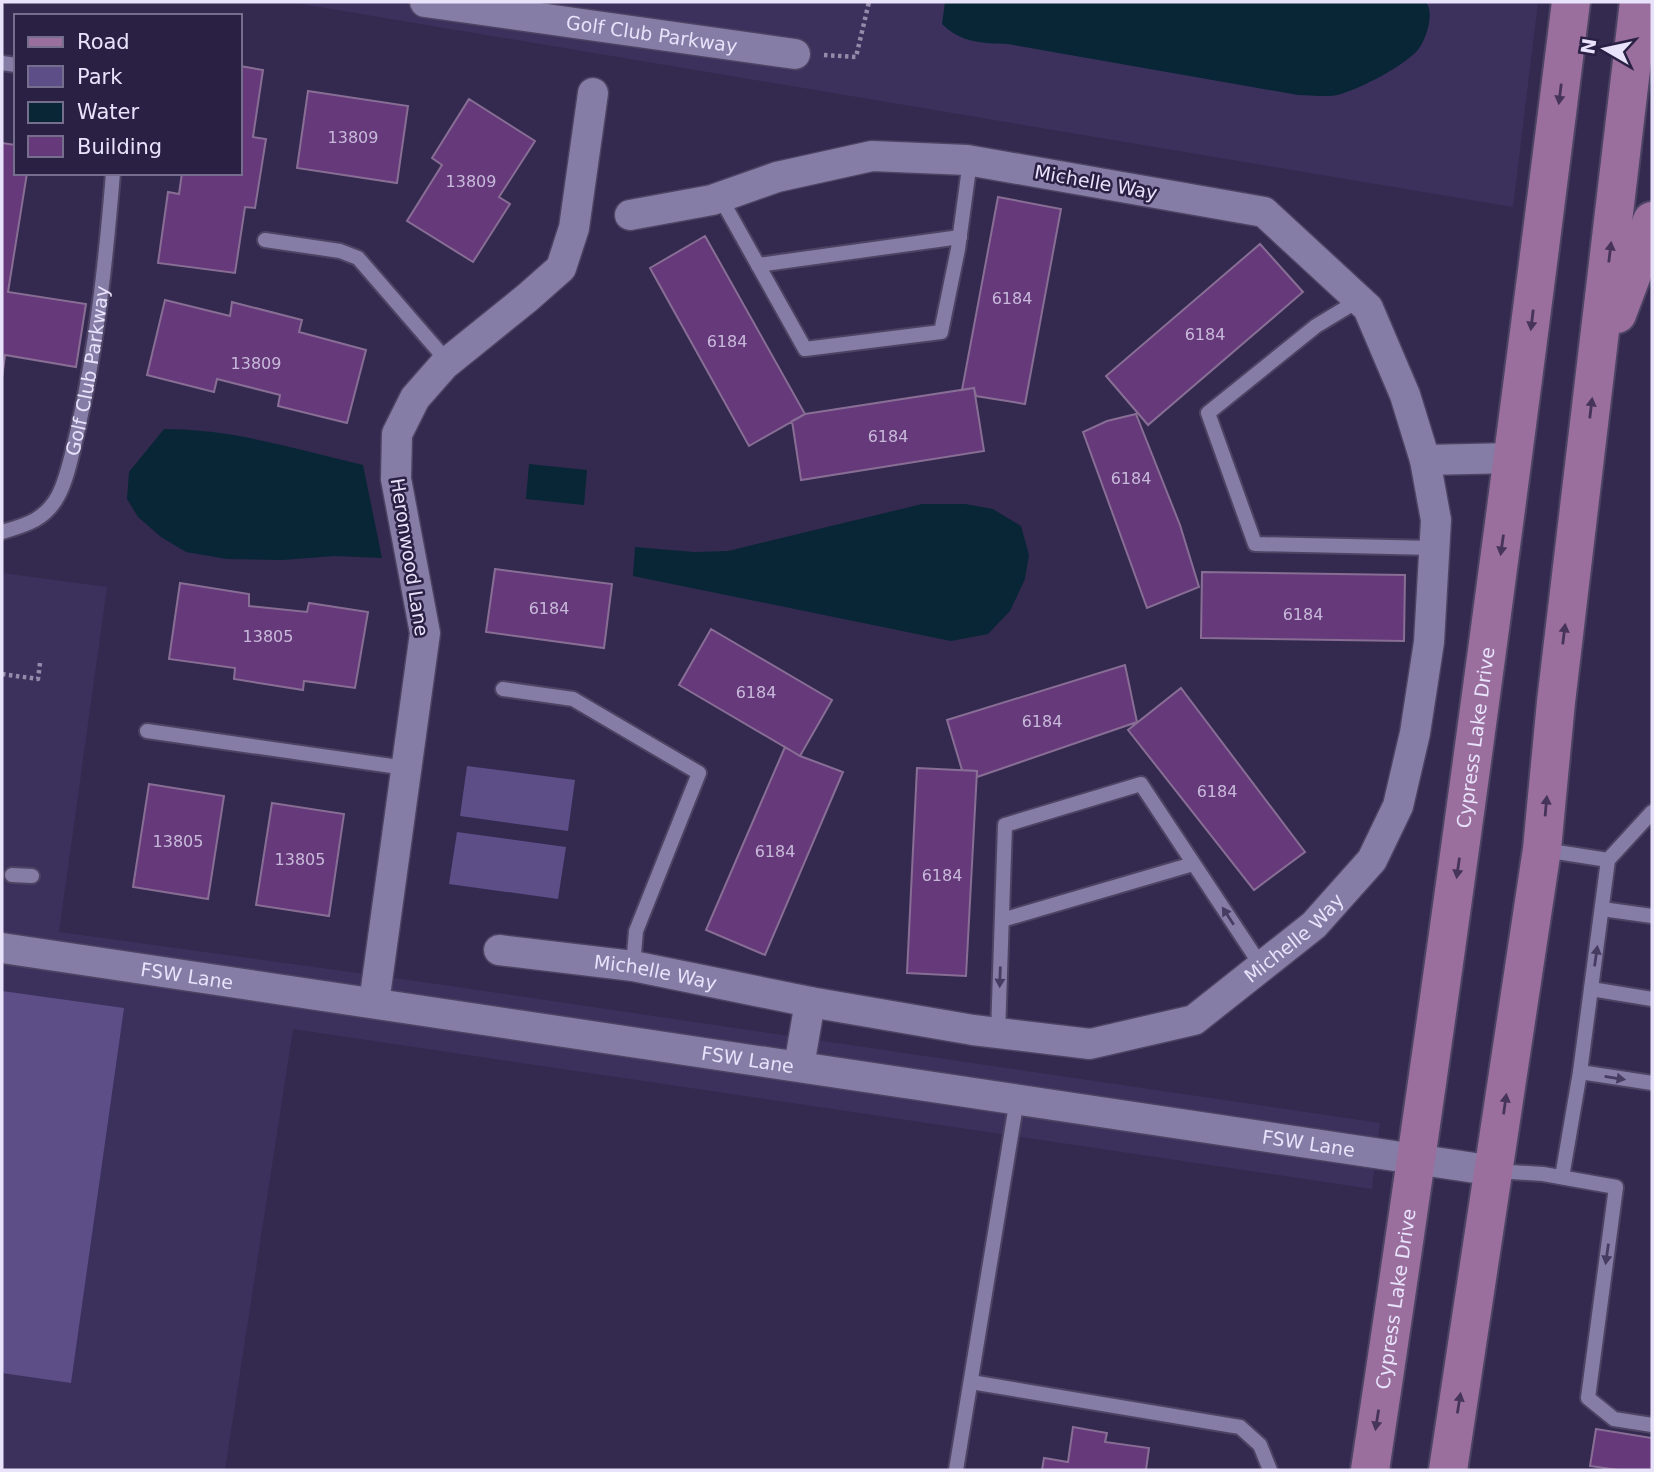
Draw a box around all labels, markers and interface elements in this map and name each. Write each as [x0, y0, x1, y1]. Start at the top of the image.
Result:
street label: Golf Club Parkway [565, 11, 739, 57]
legend [14, 14, 242, 175]
north arrow [1570, 14, 1640, 84]
text: Road [77, 30, 130, 54]
text: N [1576, 37, 1600, 56]
text: Park [77, 65, 123, 89]
one-way arrow [1554, 83, 1565, 105]
text: Water [77, 100, 139, 124]
house number: 13809 [328, 128, 378, 147]
text: Building [77, 135, 162, 159]
street label: Michelle Way [1033, 160, 1159, 204]
house number: 13809 [446, 172, 496, 191]
one-way arrow [1604, 241, 1615, 263]
street label: Golf Club Parkway [61, 284, 113, 458]
house number: 6184 [992, 289, 1032, 308]
one-way arrow [1527, 309, 1538, 331]
house number: 6184 [1185, 325, 1225, 344]
house number: 6184 [707, 332, 747, 351]
house number: 13809 [231, 354, 281, 373]
one-way arrow [1586, 397, 1597, 419]
house number: 6184 [868, 427, 908, 446]
house number: 6184 [1111, 469, 1151, 488]
street label: Heronwood Lane [387, 476, 433, 638]
one-way arrow [1496, 534, 1507, 556]
house number: 6184 [529, 599, 569, 618]
house number: 6184 [1283, 605, 1323, 624]
one-way arrow [1559, 623, 1570, 645]
house number: 13805 [243, 627, 293, 646]
street label: Cypress Lake Drive [1452, 646, 1498, 829]
house number: 6184 [736, 683, 776, 702]
house number: 6184 [1022, 712, 1062, 731]
house number: 6184 [1197, 782, 1237, 801]
one-way arrow [1541, 794, 1552, 816]
house number: 13805 [153, 832, 203, 851]
house number: 6184 [755, 842, 795, 861]
house number: 13805 [275, 850, 325, 869]
one-way arrow [1452, 857, 1463, 879]
house number: 6184 [922, 866, 962, 885]
street label: Michelle Way [1240, 889, 1348, 987]
one-way arrow [1221, 906, 1234, 925]
one-way arrow [1590, 945, 1601, 967]
street label: Michelle Way [593, 950, 719, 994]
street label: FSW Lane [139, 958, 235, 993]
one-way arrow [995, 966, 1006, 988]
street label: FSW Lane [700, 1042, 796, 1077]
one-way arrow [1604, 1072, 1626, 1083]
one-way arrow [1499, 1093, 1510, 1115]
street label: FSW Lane [1261, 1125, 1356, 1161]
street label: Cypress Lake Drive [1371, 1207, 1420, 1391]
one-way arrow [1601, 1244, 1612, 1266]
one-way arrow [1454, 1392, 1465, 1414]
one-way arrow [1371, 1409, 1382, 1431]

